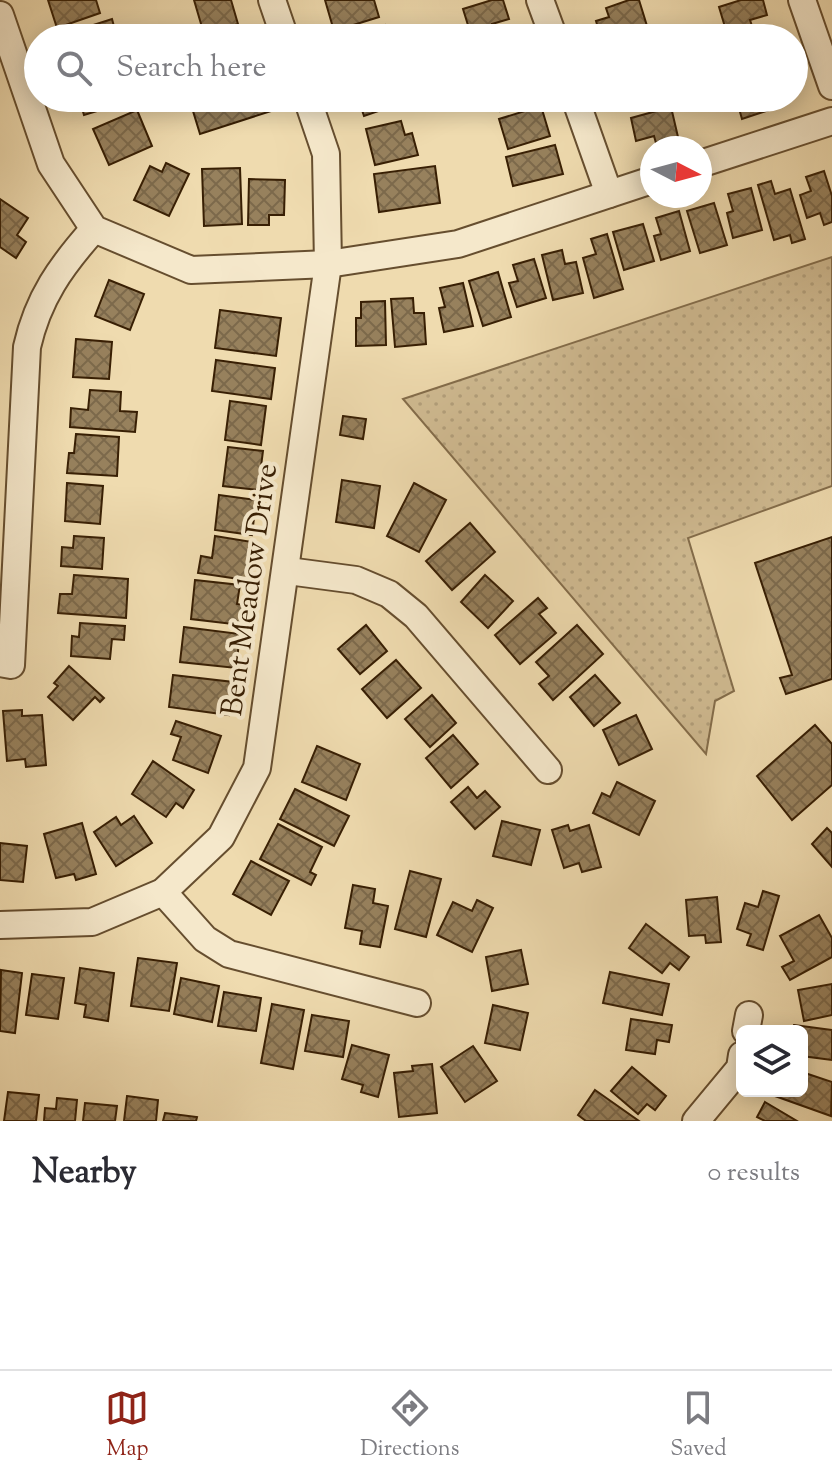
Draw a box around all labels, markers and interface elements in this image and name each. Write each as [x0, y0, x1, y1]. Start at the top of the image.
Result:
search box [24, 24, 808, 112]
icon: search [52, 46, 96, 90]
text: Search here [116, 47, 266, 90]
north arrow [640, 136, 712, 208]
street label: Bent Meadow Drive [212, 461, 290, 719]
map controls [736, 1025, 808, 1097]
button: layers [736, 1025, 808, 1097]
text: Nearby [32, 1149, 137, 1198]
text: 0 results [708, 1155, 800, 1192]
tab: Map [105, 1386, 149, 1466]
tab: Directions [360, 1386, 459, 1466]
tab: Saved [670, 1386, 727, 1466]

